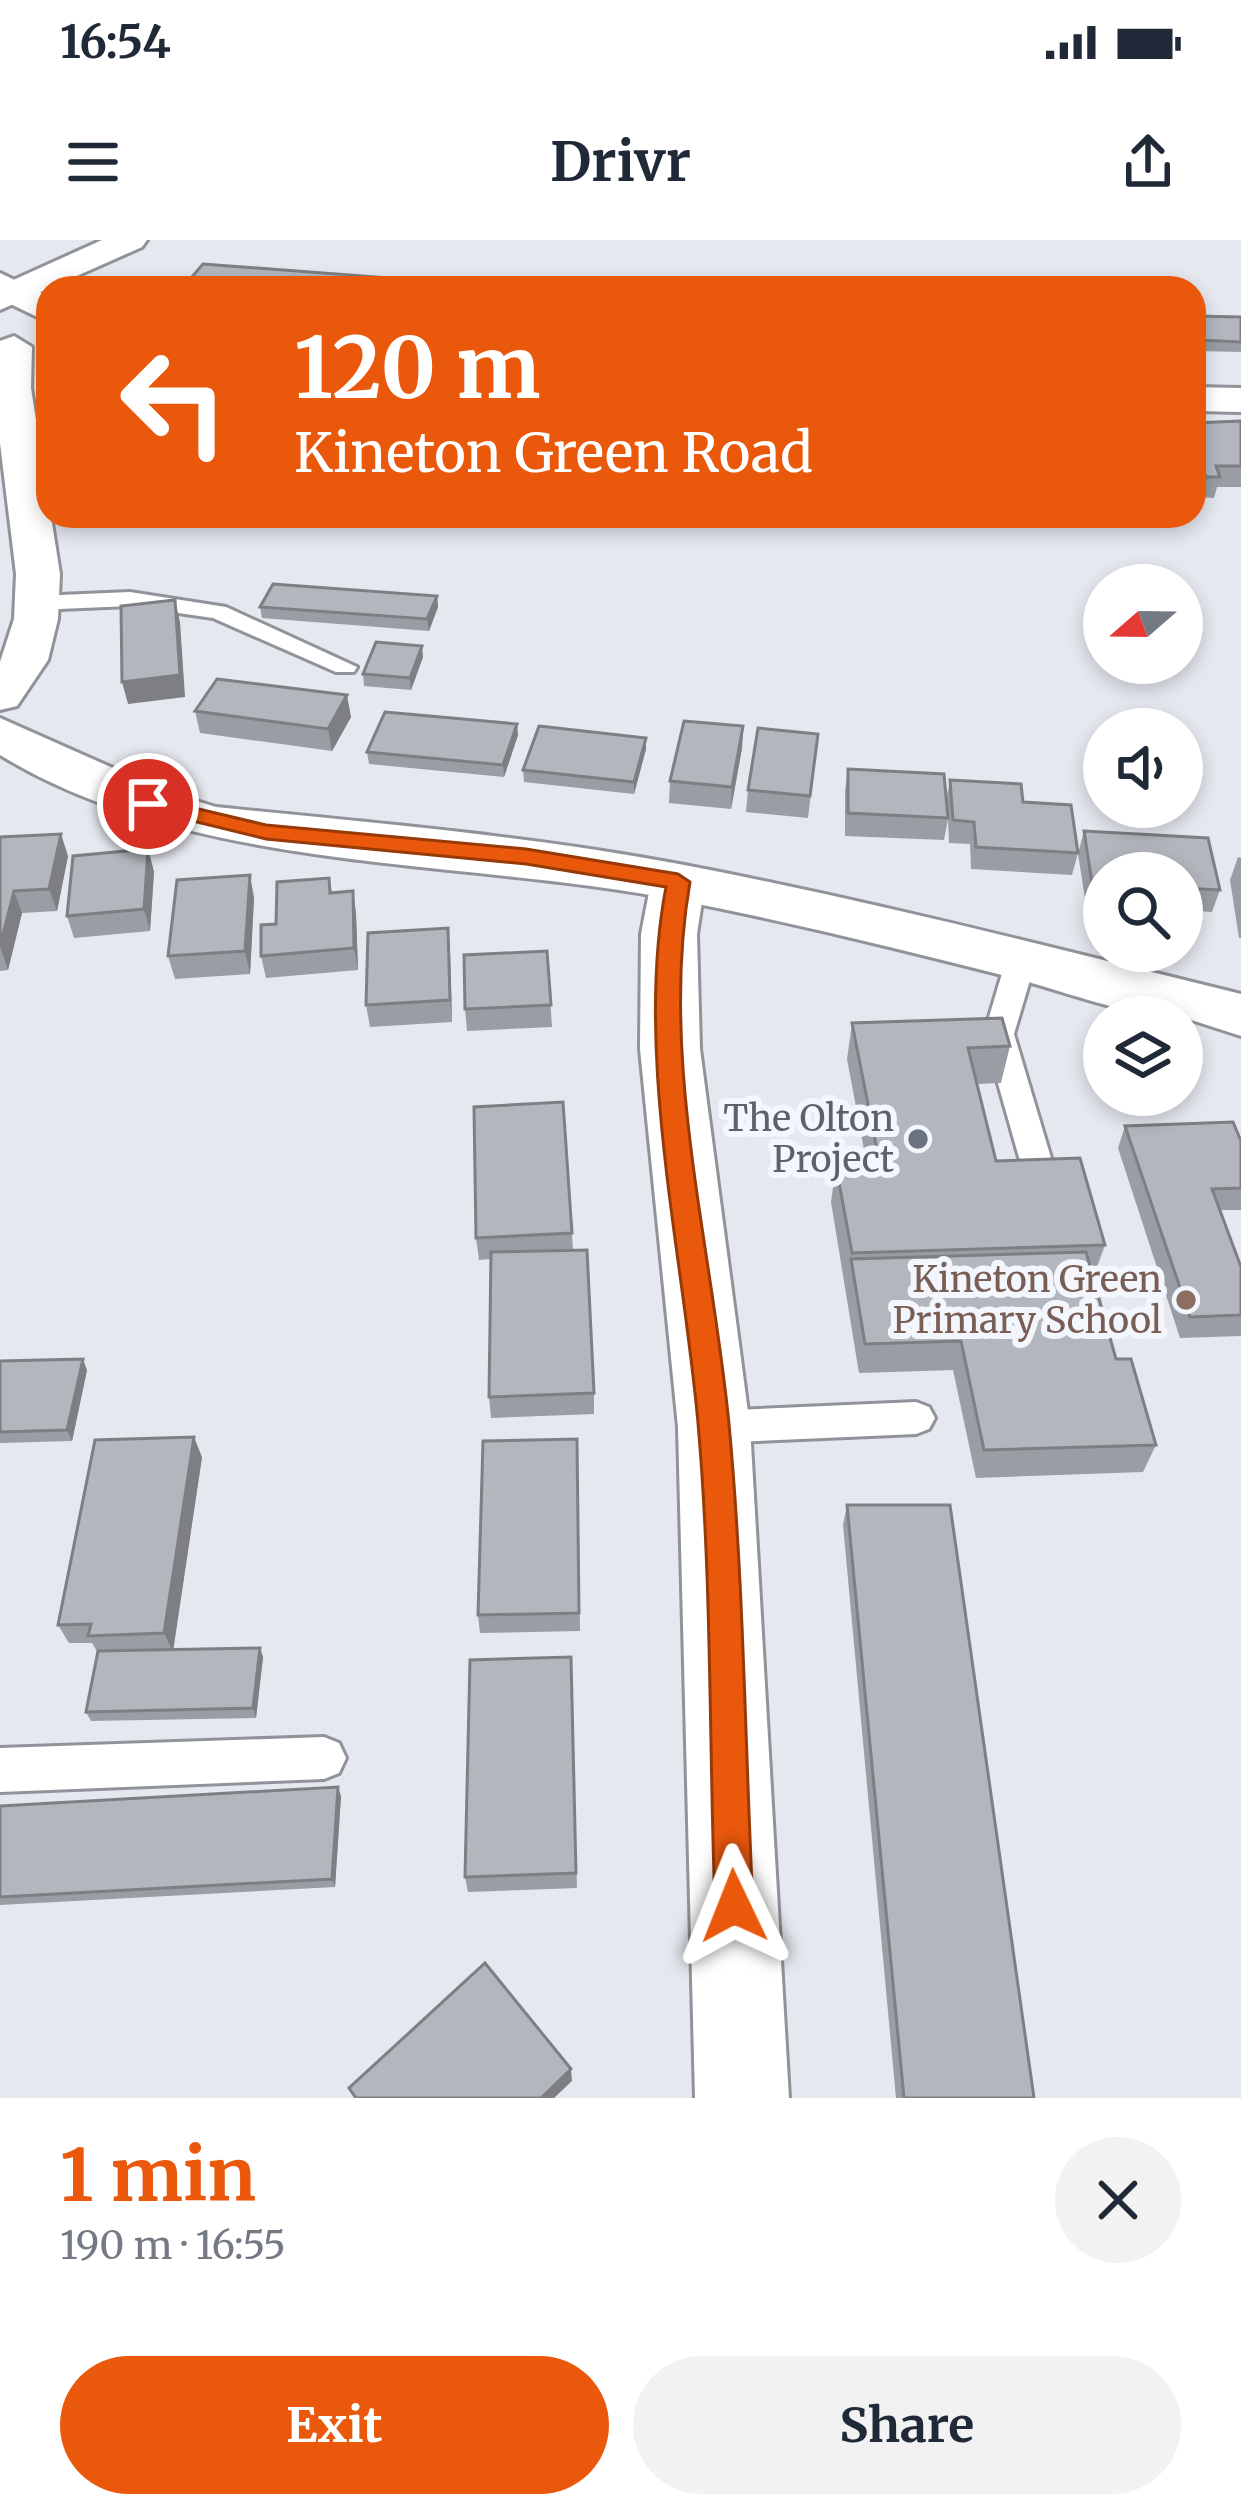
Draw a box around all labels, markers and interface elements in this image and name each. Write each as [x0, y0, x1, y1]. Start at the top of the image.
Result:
text: 16:54 [60, 14, 171, 70]
text: Drivr [550, 128, 691, 196]
icon: menu [60, 129, 126, 195]
icon: share [1115, 129, 1181, 195]
text: 120 m [294, 315, 541, 421]
icon: left [96, 324, 252, 480]
text: Kineton Green Road [294, 419, 813, 487]
north arrow [1083, 564, 1203, 684]
map controls [1083, 564, 1203, 1116]
button: sound [1083, 708, 1203, 828]
pin [97, 753, 199, 855]
icon: arrive [115, 771, 181, 837]
button: search [1083, 852, 1203, 972]
button: layers [1083, 996, 1203, 1116]
place label: The Olton Project [723, 1096, 894, 1182]
marker: The Olton Project [905, 1126, 931, 1152]
place label: Kineton Green Primary School [893, 1257, 1162, 1343]
marker: Kineton Green Primary School [1173, 1287, 1199, 1313]
position arrow [671, 1843, 797, 1969]
text: 1 min [60, 2130, 256, 2221]
button: close [1055, 2137, 1181, 2263]
text: 190 m · 16:55 [60, 2221, 286, 2270]
button: Exit [60, 2356, 609, 2494]
button: Share [633, 2356, 1181, 2494]

